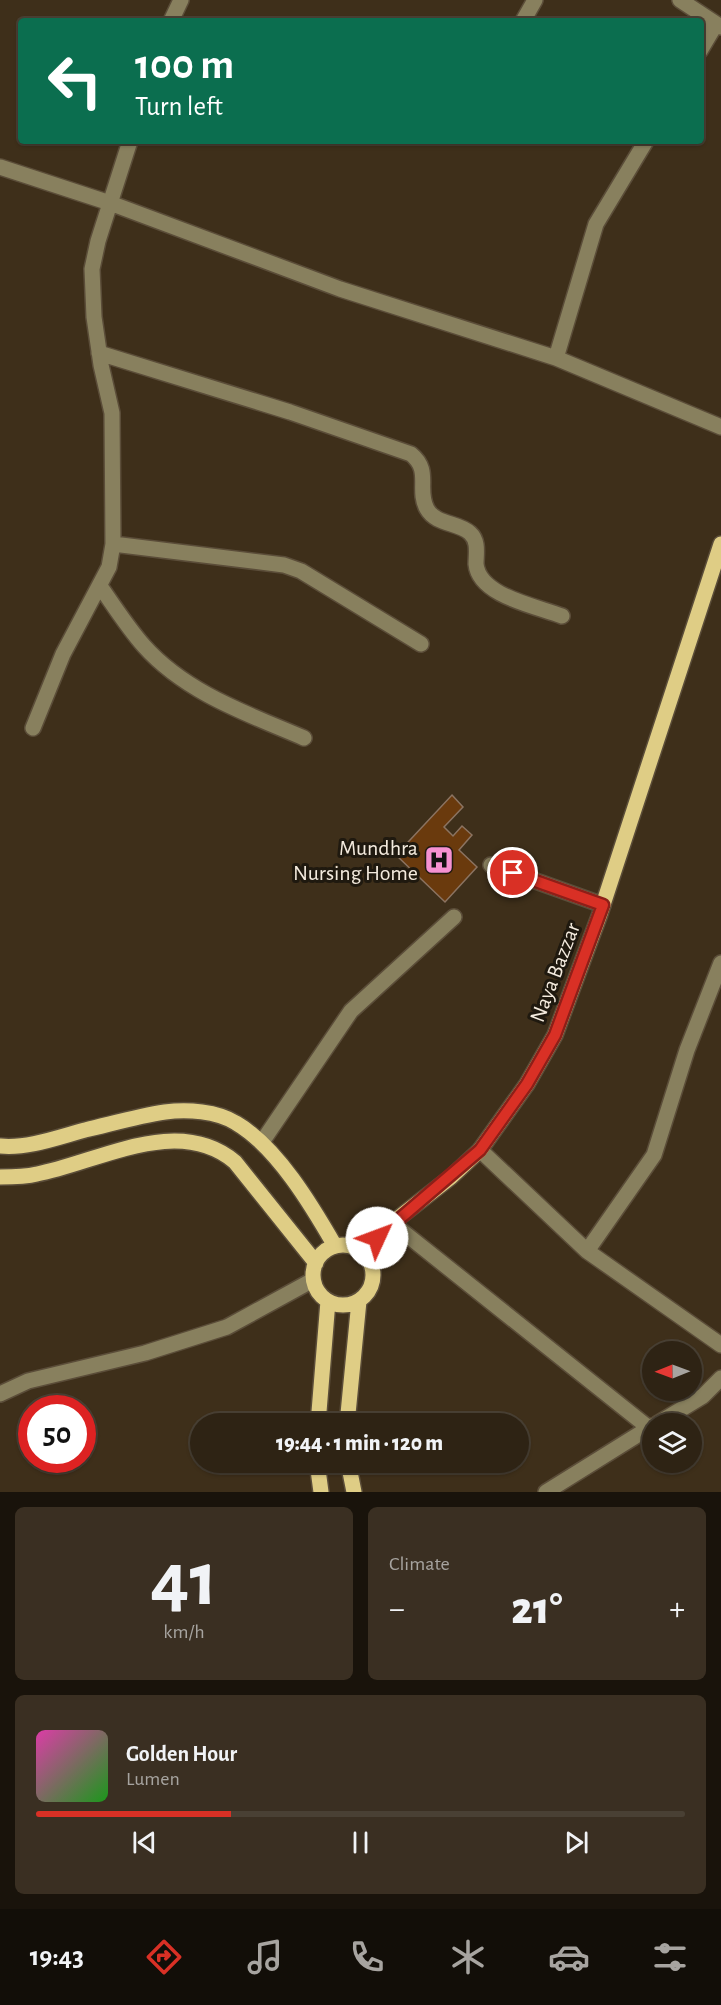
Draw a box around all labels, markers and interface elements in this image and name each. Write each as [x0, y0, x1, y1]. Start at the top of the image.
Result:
icon: left [36, 42, 114, 120]
text: 100 m [135, 44, 234, 86]
text: Turn left [135, 93, 223, 120]
place label: Mundhra Nursing Home [293, 837, 418, 884]
hospital icon: Mundhra Nursing Home [423, 844, 455, 876]
pin [487, 847, 538, 898]
icon: arrive [496, 856, 529, 889]
street label: Naya Bazzar [526, 920, 584, 1025]
position arrow [345, 1206, 409, 1270]
north arrow [642, 1341, 702, 1401]
map controls [642, 1341, 702, 1473]
speed limit sign: 50 [18, 1395, 96, 1473]
button: layers [642, 1413, 702, 1473]
text: 19:44 · 1 min · 120 m [276, 1432, 443, 1454]
text: 41 [150, 1542, 218, 1620]
text: Climate [389, 1554, 450, 1574]
text: 21° [511, 1587, 563, 1632]
text: − [389, 1593, 405, 1626]
text: + [669, 1593, 685, 1626]
text: km/h [163, 1622, 205, 1642]
text: Golden Hour [126, 1743, 237, 1765]
text: Lumen [126, 1769, 180, 1789]
icon: previous [128, 1826, 161, 1859]
icon: pause [344, 1826, 377, 1859]
icon: next [560, 1826, 593, 1859]
icon: directions [143, 1936, 185, 1978]
icon: music [244, 1936, 286, 1978]
icon: phone [346, 1936, 388, 1978]
icon: climate [447, 1936, 489, 1978]
icon: car [548, 1936, 590, 1978]
icon: filters [649, 1936, 691, 1978]
text: 19:43 [30, 1943, 84, 1970]

